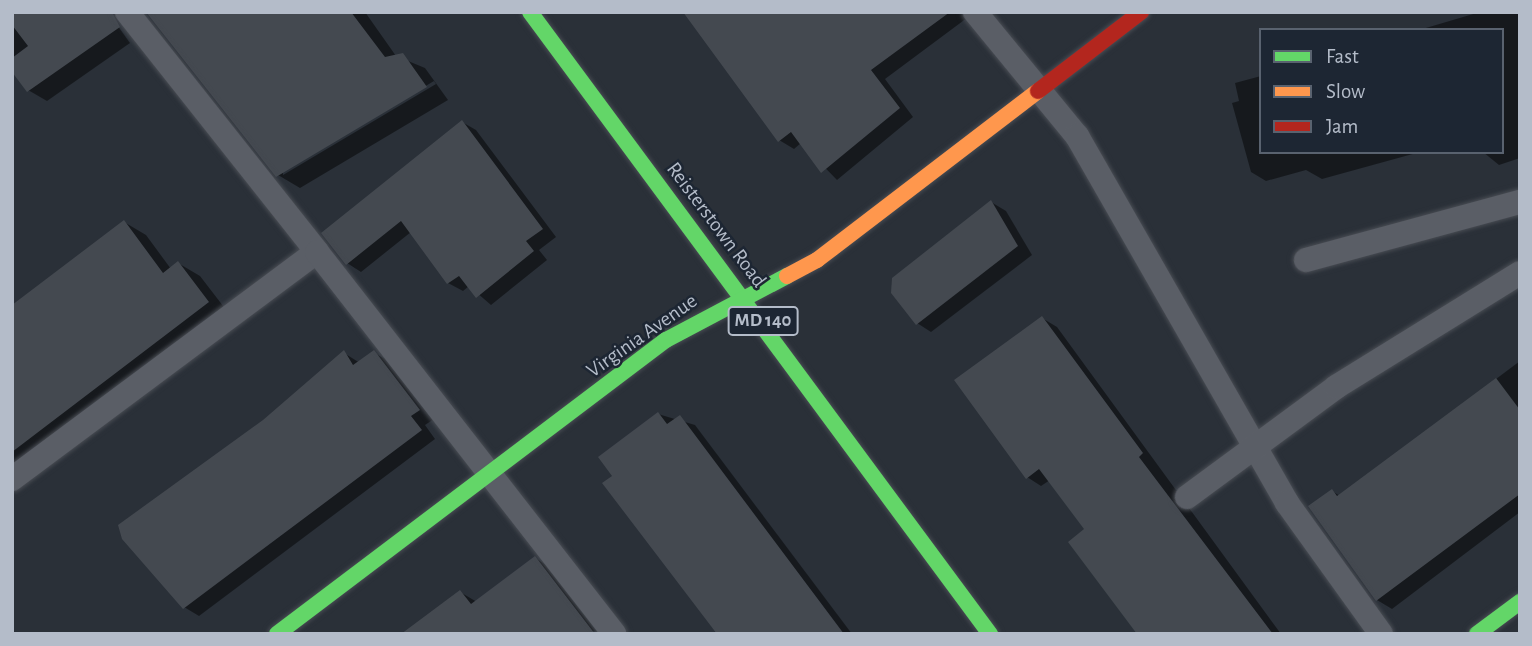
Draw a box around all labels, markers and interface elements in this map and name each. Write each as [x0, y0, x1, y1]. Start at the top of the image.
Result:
legend [1259, 28, 1504, 154]
text: Fast [1326, 46, 1359, 67]
text: Slow [1326, 81, 1365, 102]
text: Jam [1326, 116, 1358, 137]
street label: Reisterstown Road [661, 157, 771, 293]
street label: Virginia Avenue [582, 289, 702, 383]
road number: MD 140 [726, 306, 800, 336]

